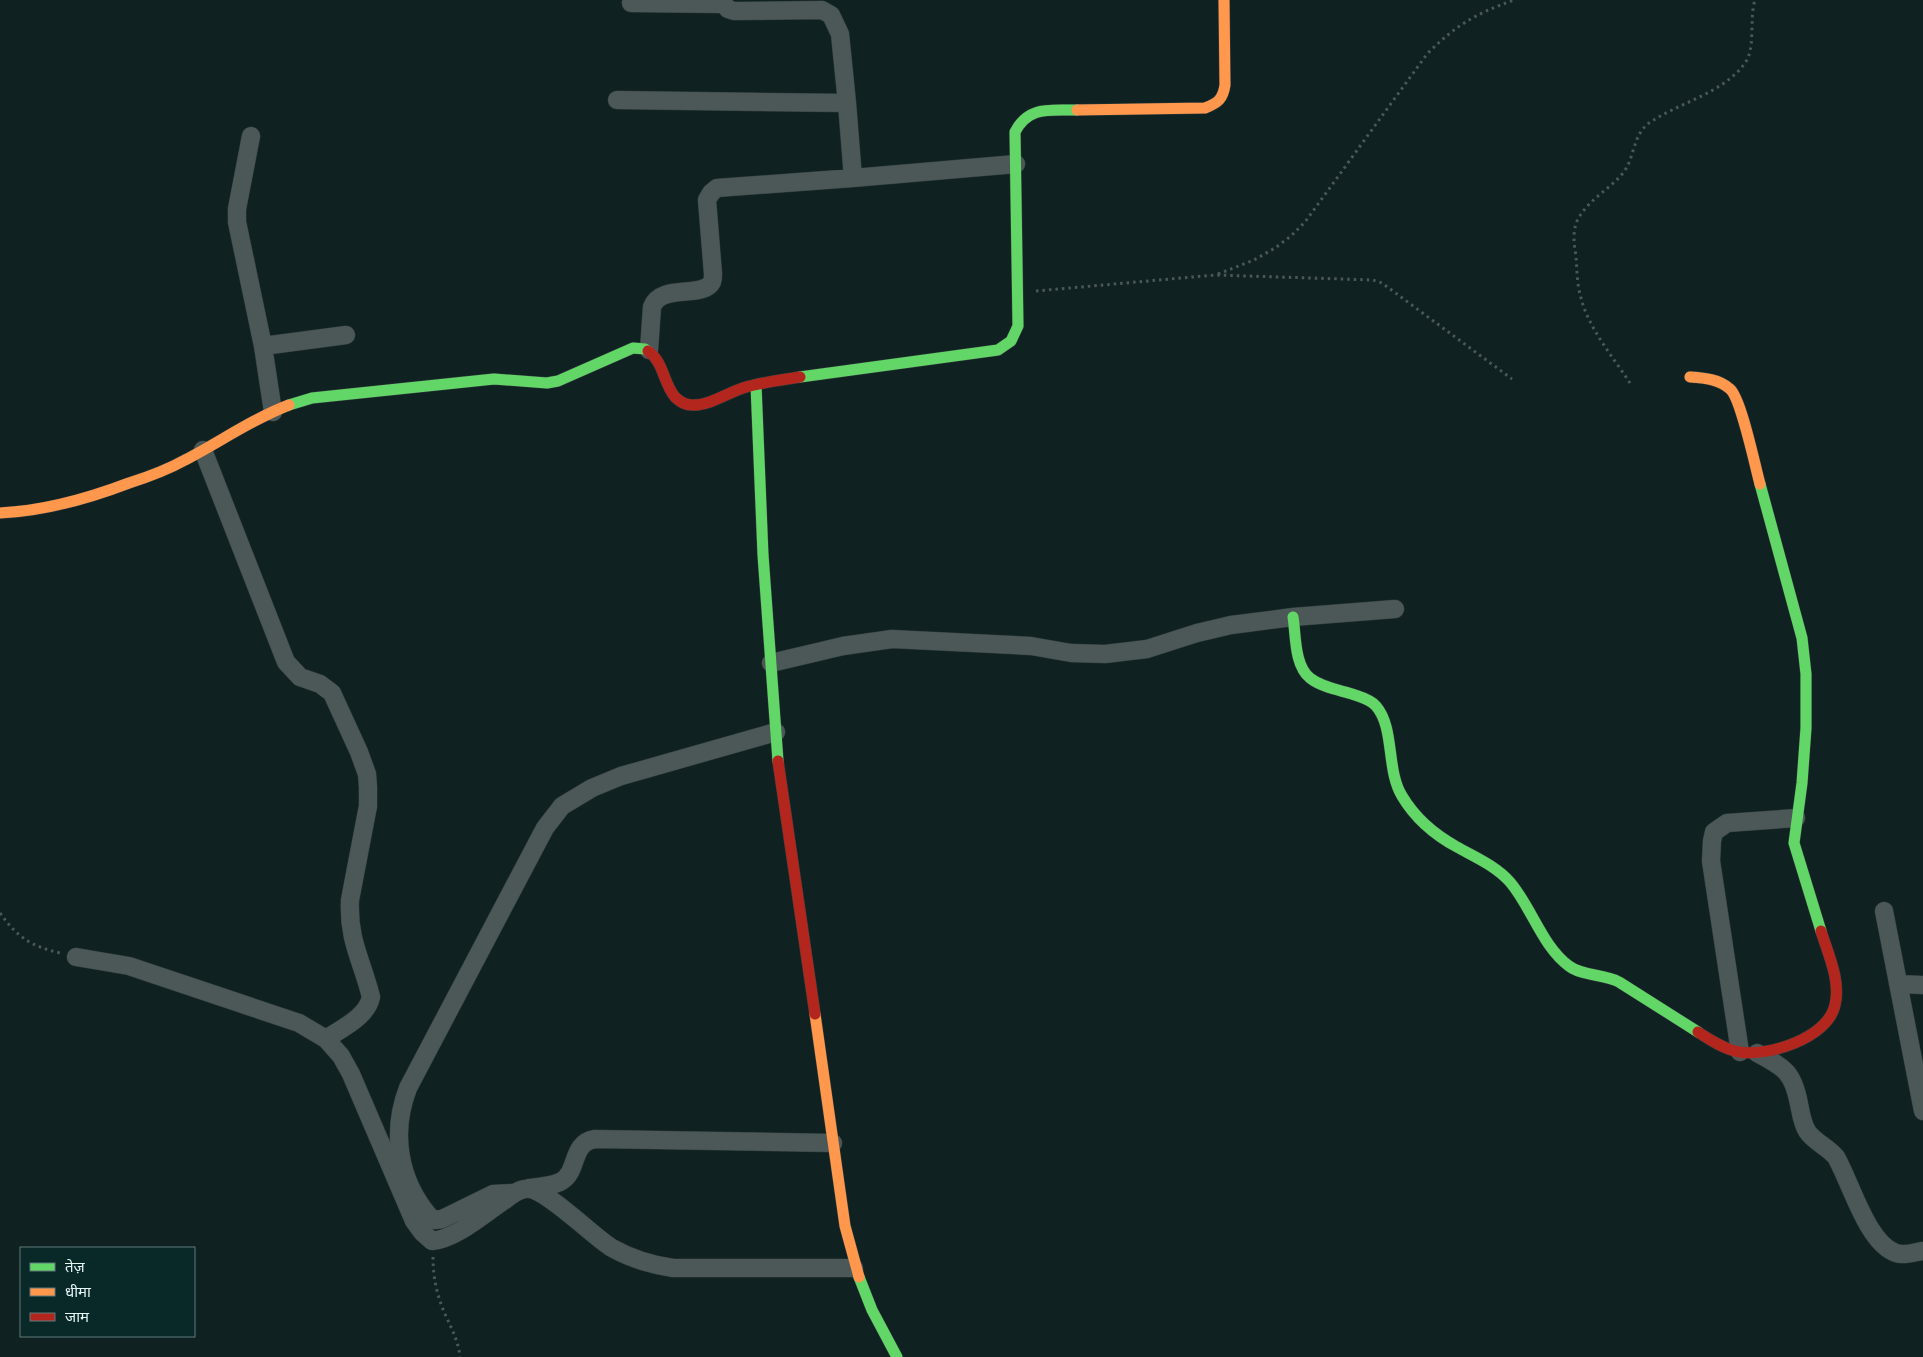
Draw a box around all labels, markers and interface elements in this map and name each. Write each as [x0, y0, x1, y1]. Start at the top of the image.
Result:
legend [20, 1247, 195, 1337]
text: तेज़ [65, 1258, 86, 1275]
text: धीमा [65, 1283, 92, 1300]
text: जाम [65, 1308, 90, 1325]

